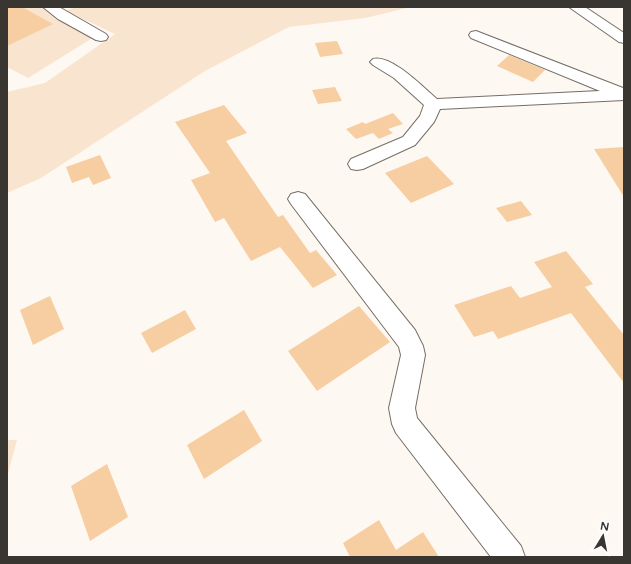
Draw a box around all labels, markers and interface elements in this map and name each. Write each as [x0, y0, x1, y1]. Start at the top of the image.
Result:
north arrow [583, 516, 623, 556]
text: N [599, 519, 610, 534]

